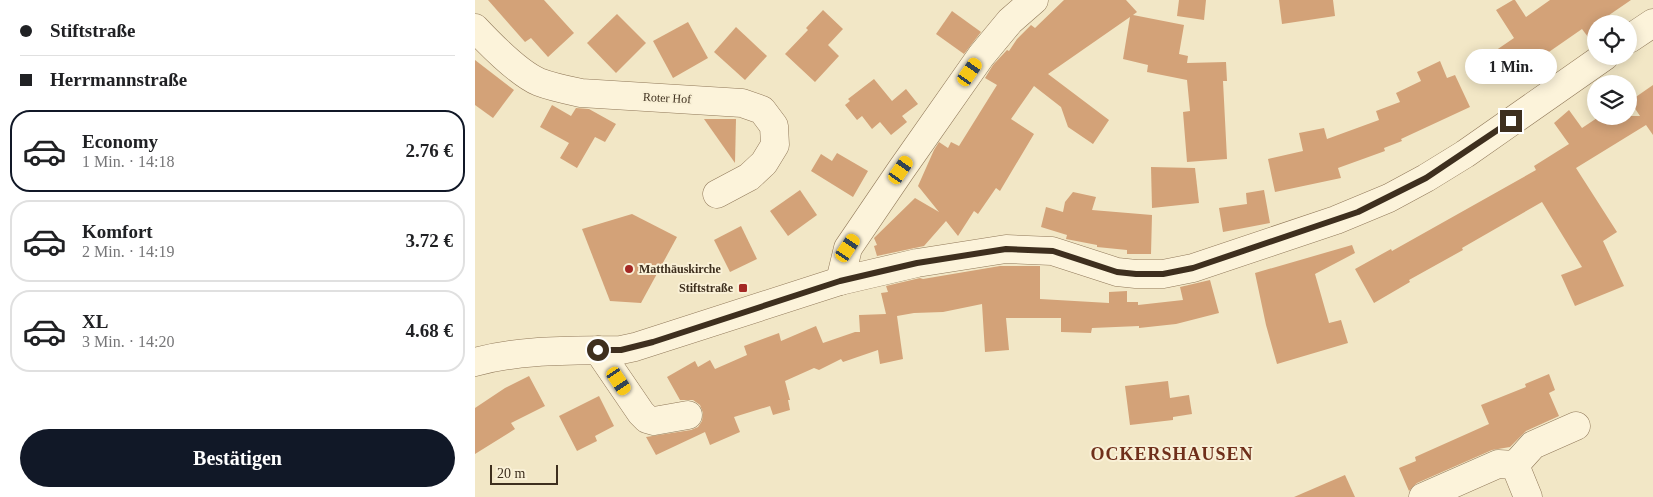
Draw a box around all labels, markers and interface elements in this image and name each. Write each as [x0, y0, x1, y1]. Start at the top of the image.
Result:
map controls [1587, 15, 1637, 125]
button: locate [1587, 15, 1637, 65]
text: Stiftstraße [50, 20, 135, 41]
callout: 1 Min. [1465, 48, 1557, 84]
car [955, 55, 984, 89]
text: 1 Min. [1489, 58, 1533, 75]
text: Herrmannstraße [50, 69, 187, 90]
button: layers [1587, 75, 1637, 125]
street label: Roter Hof [643, 90, 691, 106]
route end [1500, 110, 1522, 132]
icon: car [22, 129, 67, 174]
text: Economy [82, 131, 158, 152]
text: 2.76 € [406, 140, 453, 161]
text: 1 Min. · 14:18 [82, 153, 174, 170]
car [886, 153, 915, 187]
icon: car [22, 219, 67, 264]
text: Komfort [82, 221, 153, 242]
text: 3.72 € [406, 230, 453, 251]
car [833, 231, 862, 265]
text: 2 Min. · 14:19 [82, 243, 174, 260]
place label: Matthäuskirche [639, 262, 721, 276]
marker: Matthäuskirche [623, 263, 635, 275]
place label: Stiftstraße [679, 281, 734, 295]
marker: Stiftstraße [737, 282, 749, 294]
icon: car [22, 309, 67, 354]
text: XL [82, 311, 108, 332]
text: 4.68 € [406, 320, 453, 341]
text: 3 Min. · 14:20 [82, 333, 174, 350]
route start [587, 339, 609, 361]
car [604, 364, 633, 398]
button: Bestätigen [20, 429, 455, 487]
district label: OCKERSHAUSEN [1090, 444, 1254, 464]
scale bar [490, 462, 557, 485]
text: 20 m [497, 466, 525, 481]

